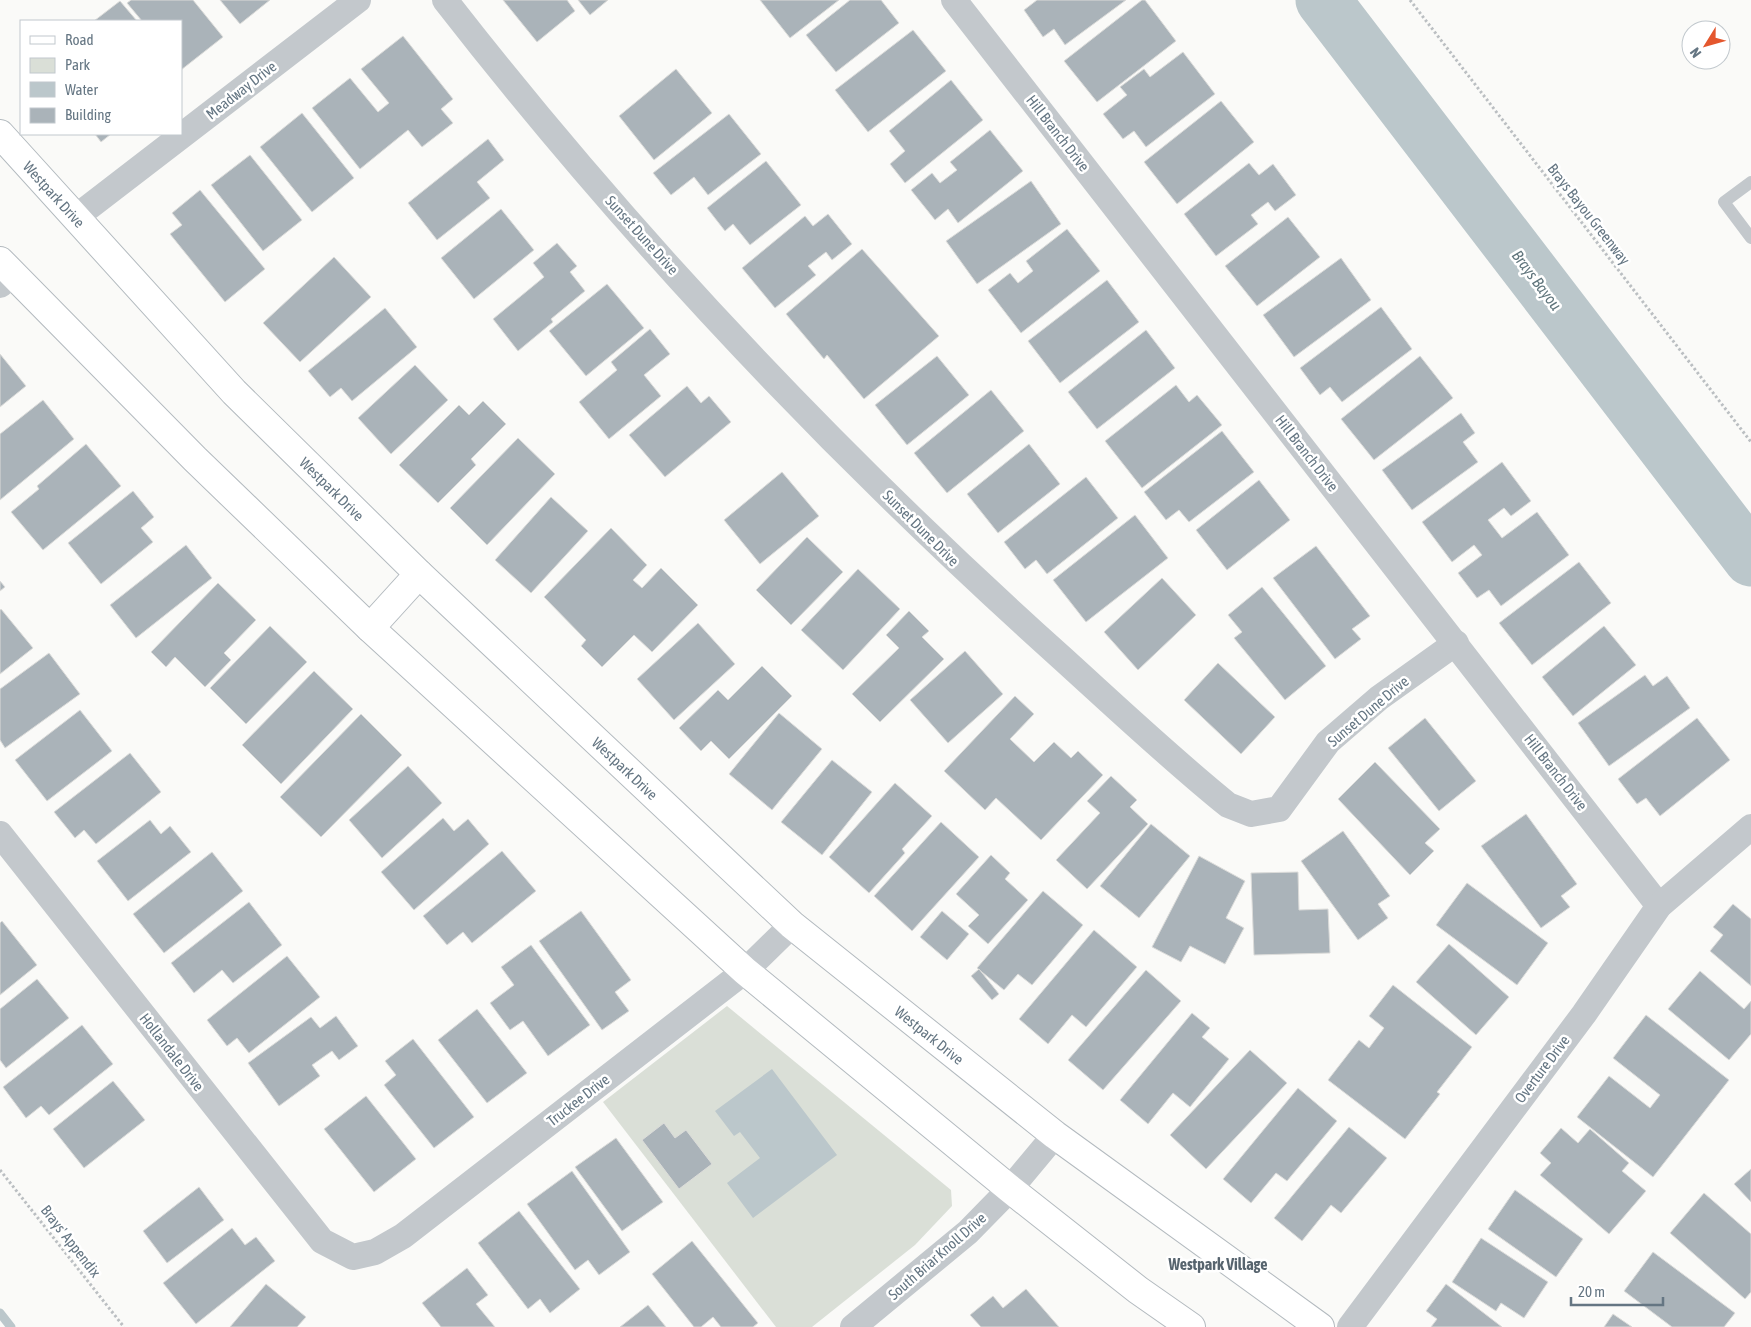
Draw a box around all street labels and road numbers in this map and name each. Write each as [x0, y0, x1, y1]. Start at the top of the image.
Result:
street label: Meadway Drive [203, 57, 280, 123]
street label: Hill Branch Drive [1023, 92, 1093, 174]
street label: Westpark Drive [20, 157, 89, 231]
street label: Brays Bayou Greenway [1544, 160, 1634, 268]
street label: Sunset Dune Drive [602, 192, 682, 278]
street label: Hill Branch Drive [1272, 412, 1342, 494]
street label: Westpark Drive [297, 453, 368, 524]
street label: Sunset Dune Drive [880, 487, 963, 570]
street label: Sunset Dune Drive [1324, 672, 1412, 750]
street label: Hill Branch Drive [1521, 731, 1591, 813]
street label: Westpark Drive [589, 733, 661, 803]
street label: Westpark Drive [892, 1002, 968, 1068]
street label: Hollandale Drive [136, 1010, 208, 1094]
street label: Overture Drive [1511, 1032, 1573, 1106]
street label: Truckee Drive [544, 1070, 613, 1129]
street label: Brays' Appendix [38, 1202, 104, 1280]
street label: South Briar Knoll Drive [885, 1209, 989, 1303]

